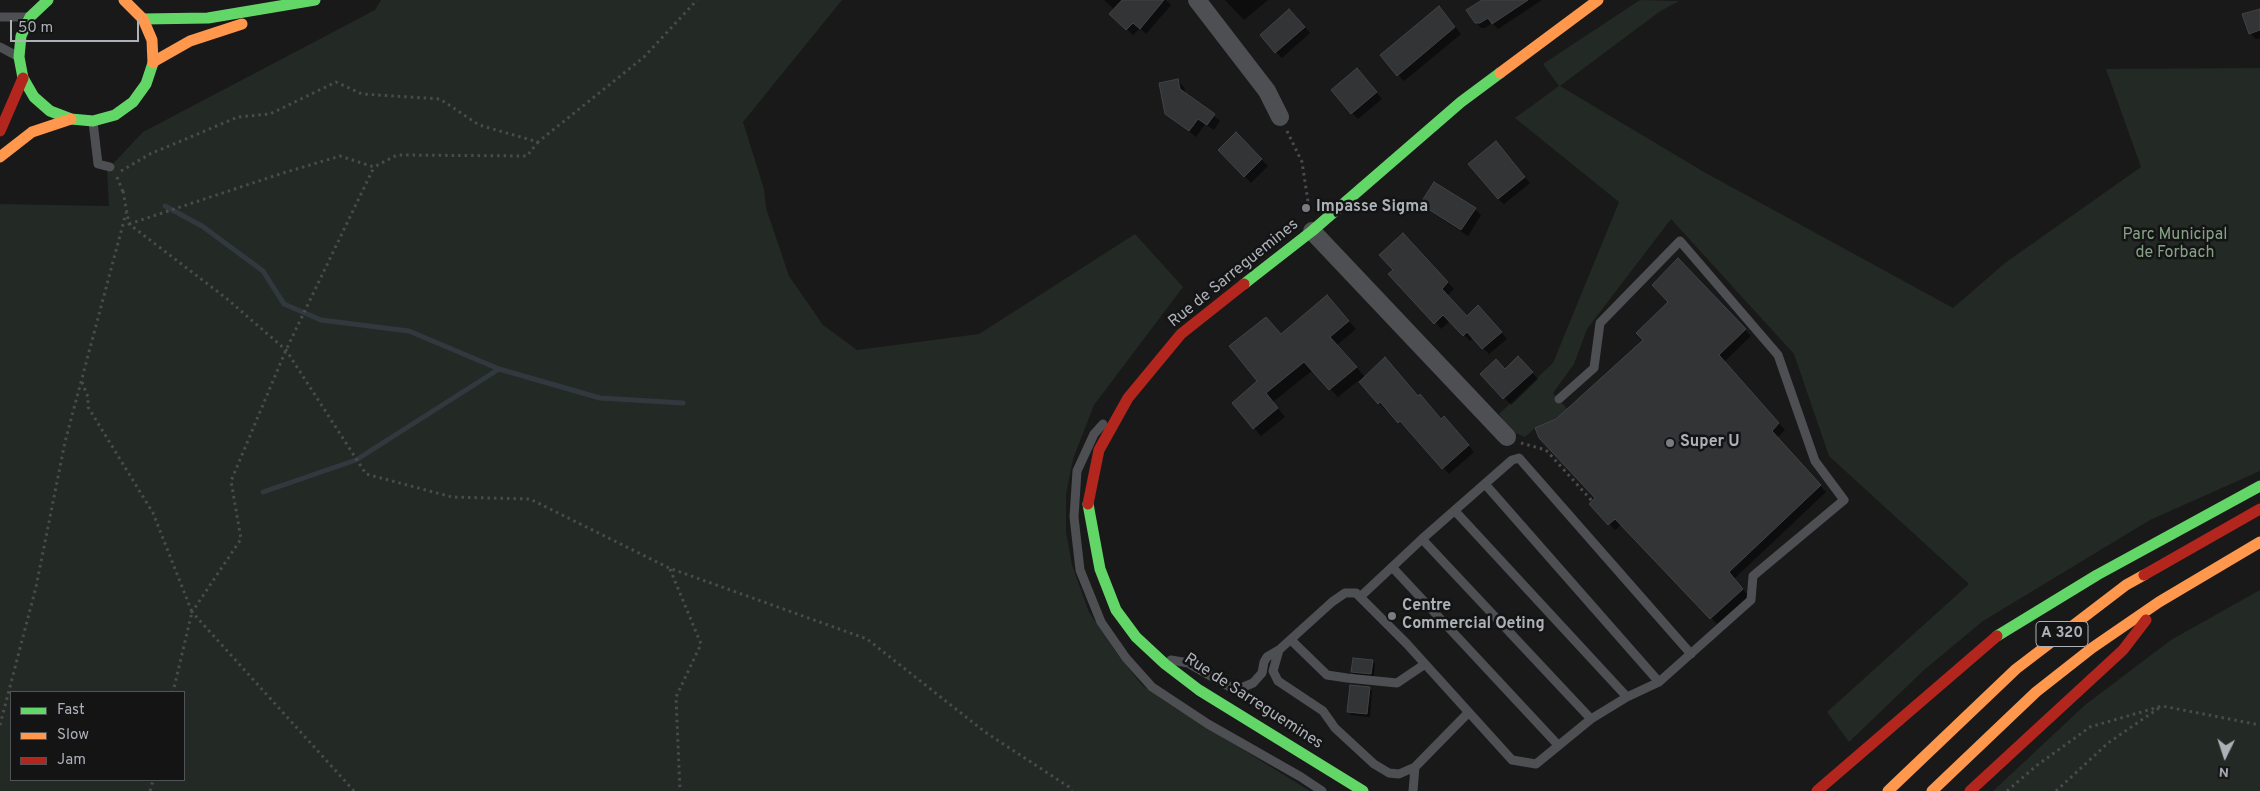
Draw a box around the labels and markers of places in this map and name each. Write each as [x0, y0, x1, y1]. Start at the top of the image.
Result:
place label: Impasse Sigma [1316, 198, 1428, 218]
marker: Impasse Sigma [1300, 202, 1312, 214]
place label: Super U [1680, 433, 1740, 453]
marker: Super U [1664, 437, 1676, 449]
place label: Centre Commercial Oeting [1402, 597, 1545, 635]
marker: Centre Commercial Oeting [1386, 610, 1398, 622]

